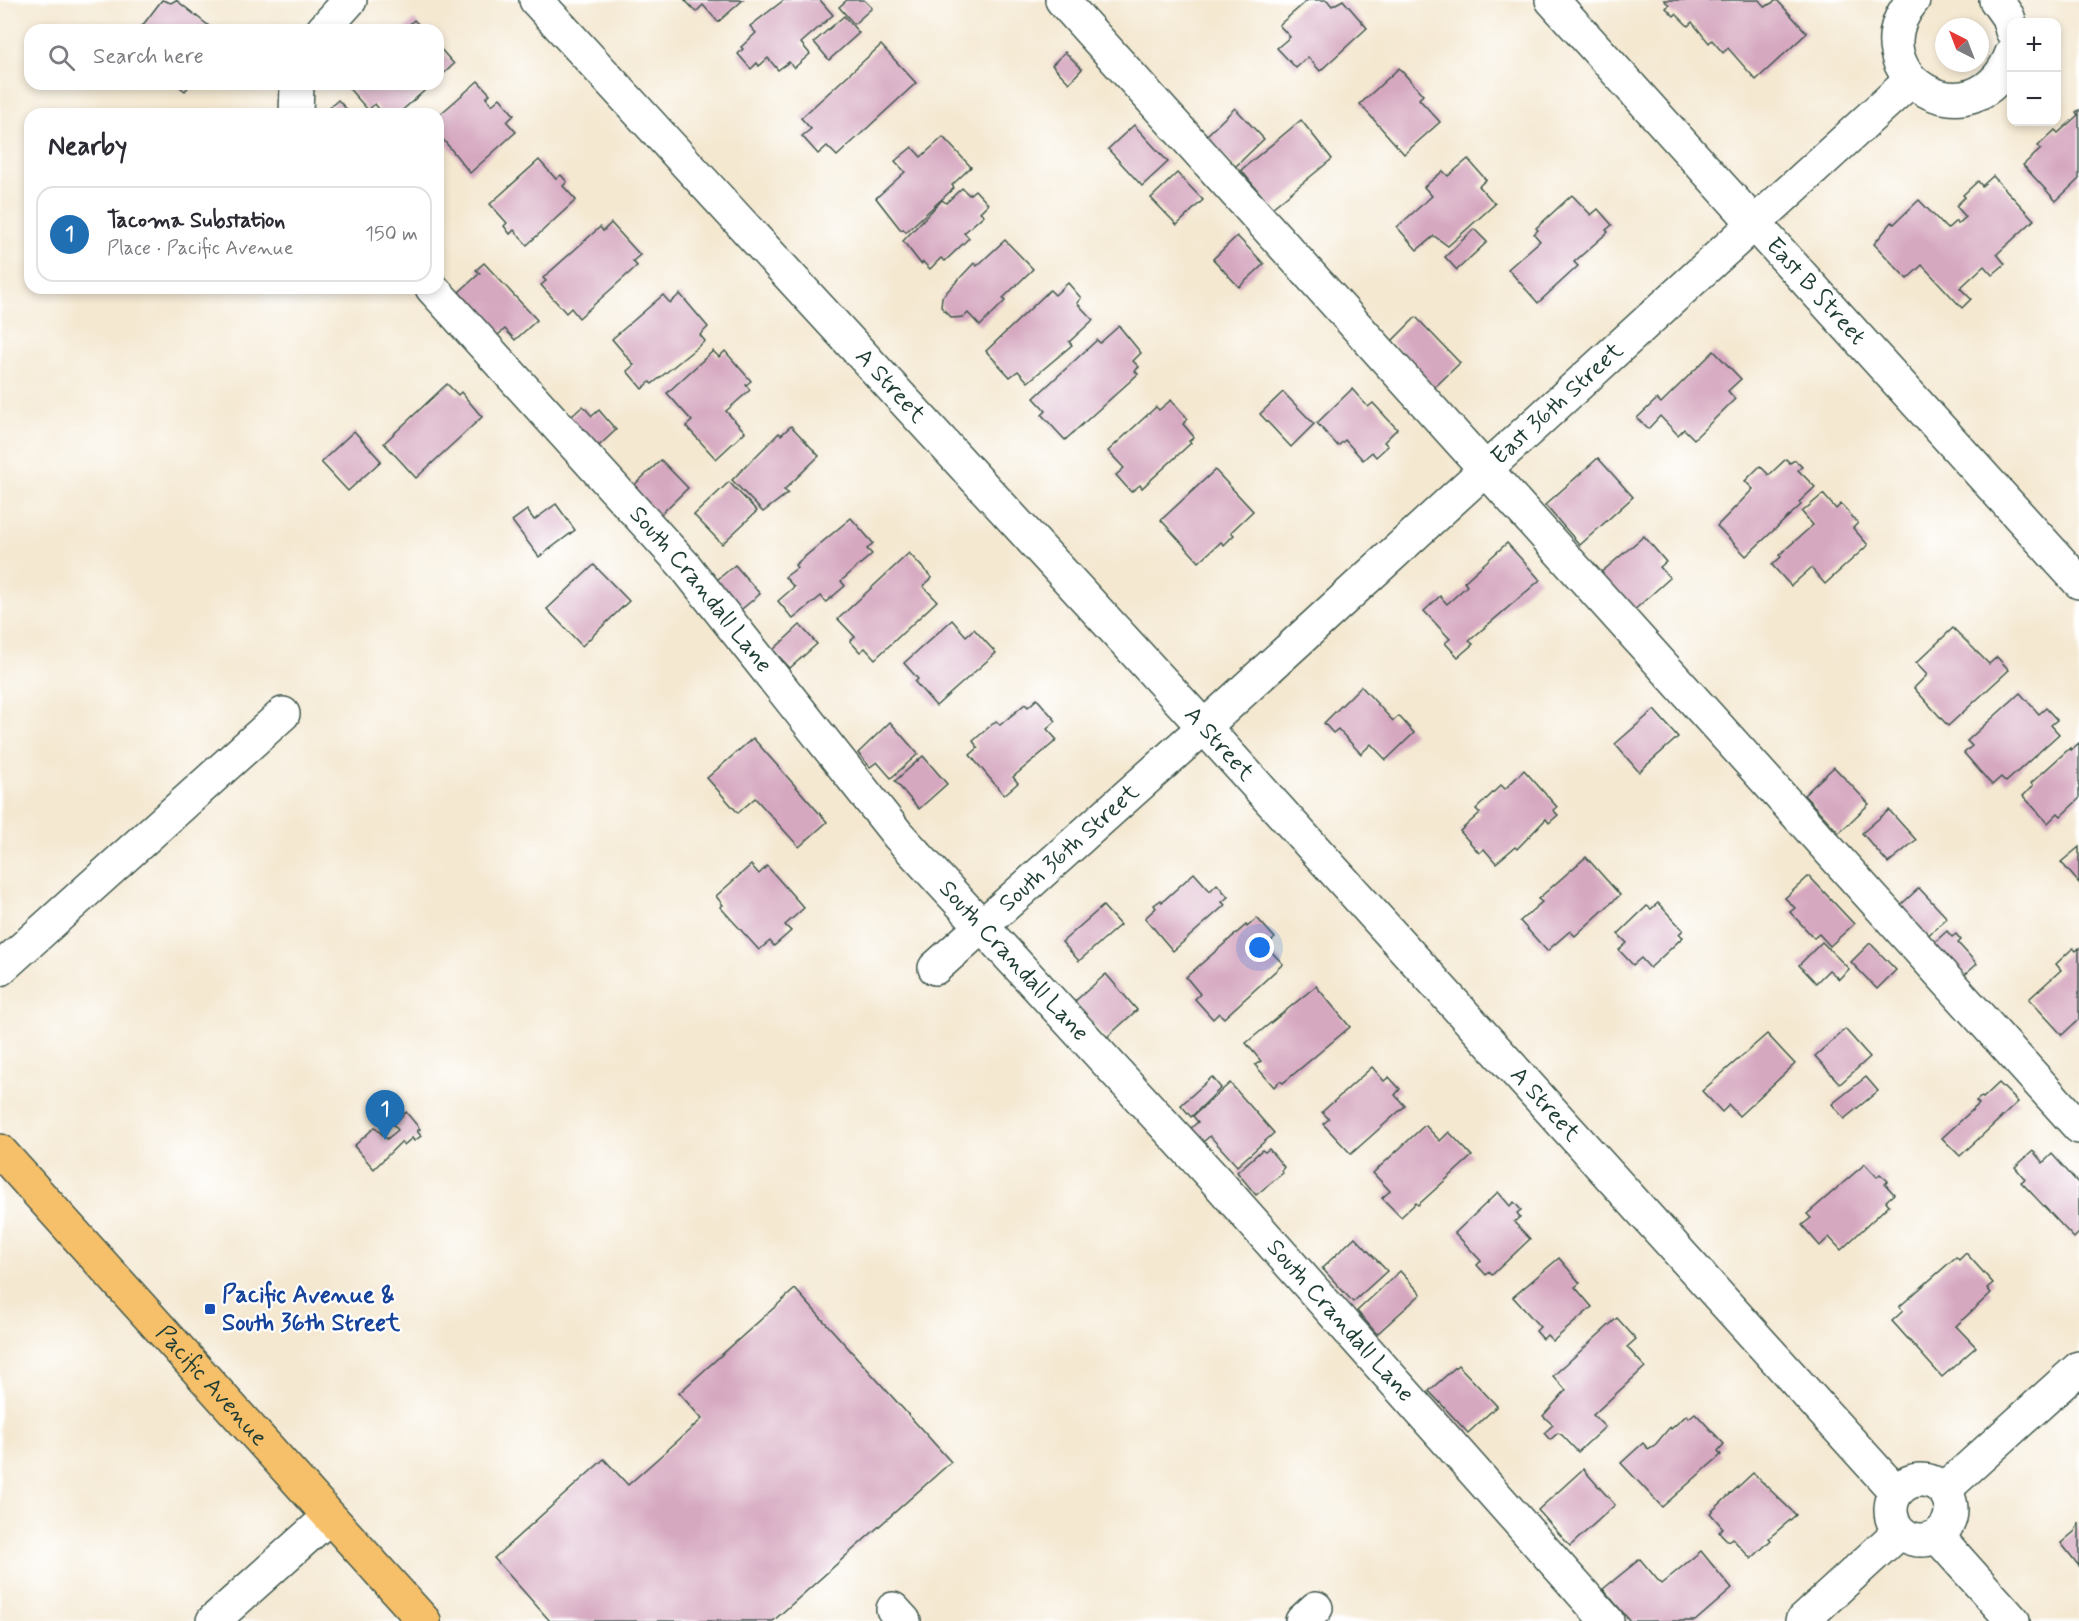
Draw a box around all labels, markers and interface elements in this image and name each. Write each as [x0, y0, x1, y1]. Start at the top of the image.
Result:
north arrow [1935, 18, 1989, 72]
map controls [2007, 18, 2061, 126]
button: + [2007, 18, 2061, 72]
search box [24, 24, 444, 90]
icon: search [45, 41, 78, 74]
text: Search here [93, 43, 204, 71]
button: − [2007, 72, 2061, 126]
text: Nearby [48, 130, 127, 164]
text: Tacoma Substation [107, 207, 285, 235]
text: 1 [65, 221, 74, 248]
text: 150 m [365, 221, 418, 248]
street label: East B Street [1759, 231, 1873, 352]
text: Place · Pacific Avenue [107, 235, 294, 262]
street label: East 36th Street [1485, 335, 1630, 472]
street label: A Street [848, 342, 933, 430]
street label: South Crandall Lane [622, 499, 779, 679]
street label: A Street [1177, 700, 1261, 788]
street label: South 36th Street [992, 777, 1146, 919]
street label: South Crandall Lane [932, 874, 1096, 1048]
your location [1245, 933, 1274, 962]
street label: A Street [1503, 1060, 1587, 1148]
pin: 1 [366, 1090, 404, 1140]
street label: South Crandall Lane [1260, 1233, 1421, 1409]
place label: Pacific Avenue & South 36th Street [222, 1280, 401, 1339]
marker: Pacific Avenue & South 36th Street [203, 1302, 217, 1316]
street label: Pacific Avenue [149, 1319, 274, 1453]

